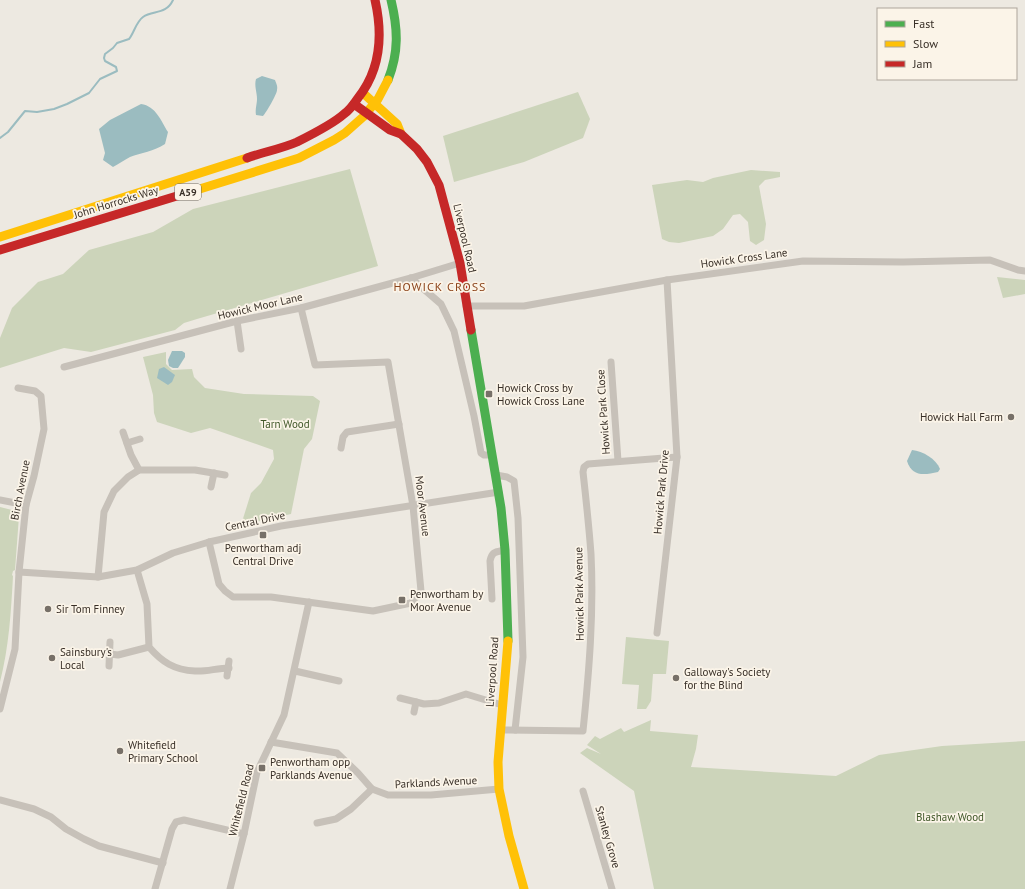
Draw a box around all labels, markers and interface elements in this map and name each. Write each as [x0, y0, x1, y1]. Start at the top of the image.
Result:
legend [877, 8, 1017, 80]
text: Fast [913, 16, 934, 31]
text: Slow [913, 36, 938, 51]
text: Jam [912, 56, 932, 71]
street label: John Horrocks Way [71, 182, 161, 222]
road number: A59 [175, 184, 201, 200]
street label: Liverpool Road [450, 202, 480, 274]
street label: Howick Cross Lane [700, 245, 789, 271]
district label: HOWICK CROSS [394, 279, 486, 294]
street label: Howick Moor Lane [216, 289, 304, 323]
street label: Howick Park Close [593, 368, 613, 455]
place label: Howick Cross by Howick Cross Lane [497, 381, 585, 408]
marker: Howick Cross by Howick Cross Lane [484, 389, 494, 399]
place label: Howick Hall Farm [920, 410, 1003, 424]
marker: Howick Hall Farm [1006, 412, 1016, 422]
park label: Tarn Wood [260, 417, 310, 431]
street label: Howick Park Drive [650, 449, 672, 535]
street label: Birch Avenue [7, 458, 33, 521]
street label: Moor Avenue [412, 475, 434, 538]
street label: Central Drive [224, 508, 287, 534]
marker: Penwortham adj Central Drive [258, 530, 268, 540]
place label: Penwortham adj Central Drive [225, 541, 301, 568]
street label: Howick Park Avenue [571, 547, 587, 641]
place label: Penwortham by Moor Avenue [410, 587, 484, 614]
marker: Penwortham by Moor Avenue [397, 595, 407, 605]
place label: Sir Tom Finney [56, 602, 126, 616]
marker: Sir Tom Finney [43, 604, 53, 614]
street label: Liverpool Road [483, 636, 501, 708]
place label: Sainsbury's Local [60, 645, 112, 672]
marker: Sainsbury's Local [47, 653, 57, 663]
place label: Galloway's Society for the Blind [684, 665, 771, 692]
marker: Galloway's Society for the Blind [671, 673, 681, 683]
place label: Whitefield Primary School [128, 738, 199, 765]
marker: Whitefield Primary School [115, 746, 125, 756]
place label: Penwortham opp Parklands Avenue [270, 755, 353, 782]
street label: Whitefield Road [225, 762, 257, 838]
marker: Penwortham opp Parklands Avenue [257, 763, 267, 773]
street label: Parklands Avenue [394, 773, 478, 791]
street label: Stanley Grove [592, 804, 624, 870]
park label: Blashaw Wood [916, 810, 984, 824]

